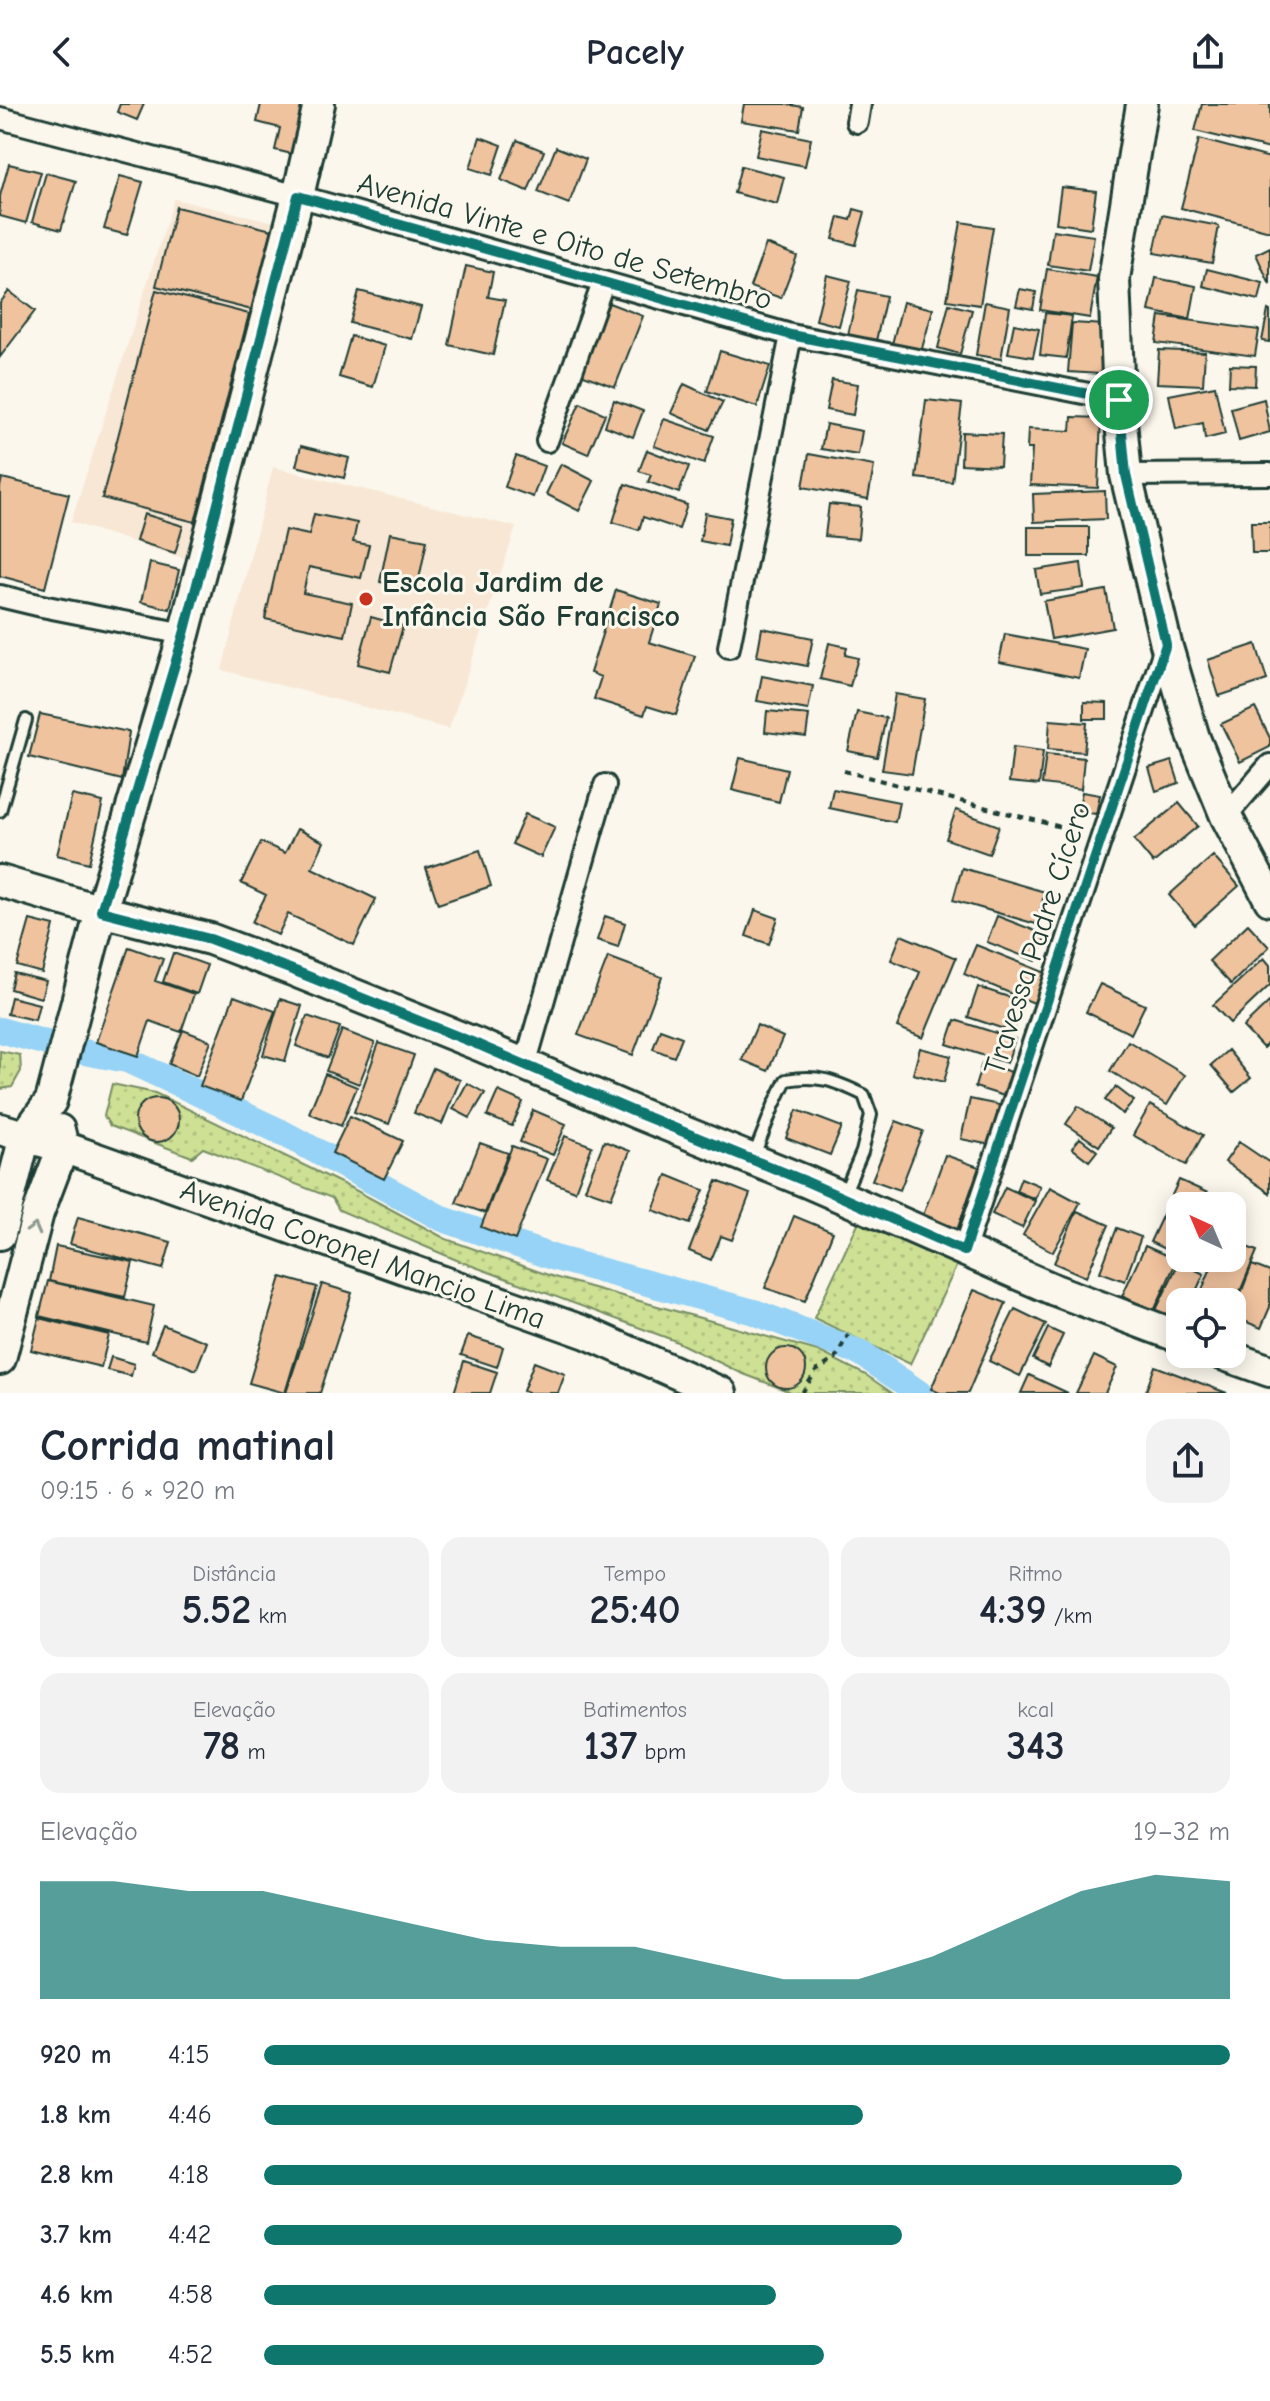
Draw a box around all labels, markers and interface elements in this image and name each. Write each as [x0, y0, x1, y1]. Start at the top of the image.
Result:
icon: back [40, 30, 84, 74]
icon: share [1186, 30, 1230, 74]
text: Pacely [586, 32, 684, 73]
street label: Avenida Vinte e Oito de Setembro [354, 165, 776, 318]
pin [1085, 366, 1153, 434]
icon: arrive [1097, 378, 1141, 422]
place label: Escola Jardim de Infância São Francisco [382, 565, 680, 634]
marker: Escola Jardim de Infância São Francisco [357, 590, 375, 608]
street label: Travessa Padre Cícero [977, 797, 1098, 1079]
street label: Avenida Coronel Mancio Lima [176, 1172, 550, 1337]
north arrow [1166, 1192, 1246, 1272]
map controls [1166, 1192, 1246, 1368]
one-way arrow [25, 1223, 41, 1237]
button: locate [1166, 1288, 1246, 1368]
button: share [1146, 1419, 1230, 1503]
text: Corrida matinal [40, 1420, 335, 1471]
text: 09:15 · 6 × 920 m [40, 1476, 235, 1506]
text: Distância [192, 1561, 276, 1587]
text: Tempo [604, 1561, 666, 1587]
text: Ritmo [1009, 1561, 1063, 1587]
text: 5.52 [181, 1587, 251, 1633]
text: 25:40 [589, 1587, 681, 1633]
text: 4:39 [979, 1587, 1047, 1633]
text: km [251, 1603, 287, 1629]
text: /km [1047, 1603, 1092, 1629]
text: Elevação [193, 1697, 276, 1723]
text: Batimentos [583, 1697, 687, 1723]
text: kcal [1017, 1697, 1054, 1723]
text: 78 [203, 1723, 240, 1769]
text: 137 [584, 1723, 637, 1769]
text: 343 [1007, 1723, 1065, 1769]
text: m [240, 1739, 266, 1765]
text: bpm [637, 1739, 686, 1765]
text: Elevação [40, 1817, 138, 1847]
text: 19–32 m [1133, 1817, 1230, 1847]
text: 920 m [40, 2040, 111, 2070]
text: 4:15 [168, 2040, 210, 2070]
text: 1.8 km [40, 2100, 111, 2130]
text: 4:46 [168, 2100, 212, 2130]
text: 2.8 km [40, 2160, 114, 2190]
text: 4:18 [168, 2160, 209, 2190]
text: 3.7 km [40, 2220, 112, 2250]
text: 4:42 [168, 2220, 211, 2250]
text: 4.6 km [40, 2280, 113, 2310]
text: 4:58 [168, 2280, 213, 2310]
text: 5.5 km [40, 2340, 115, 2370]
text: 4:52 [168, 2340, 213, 2370]

